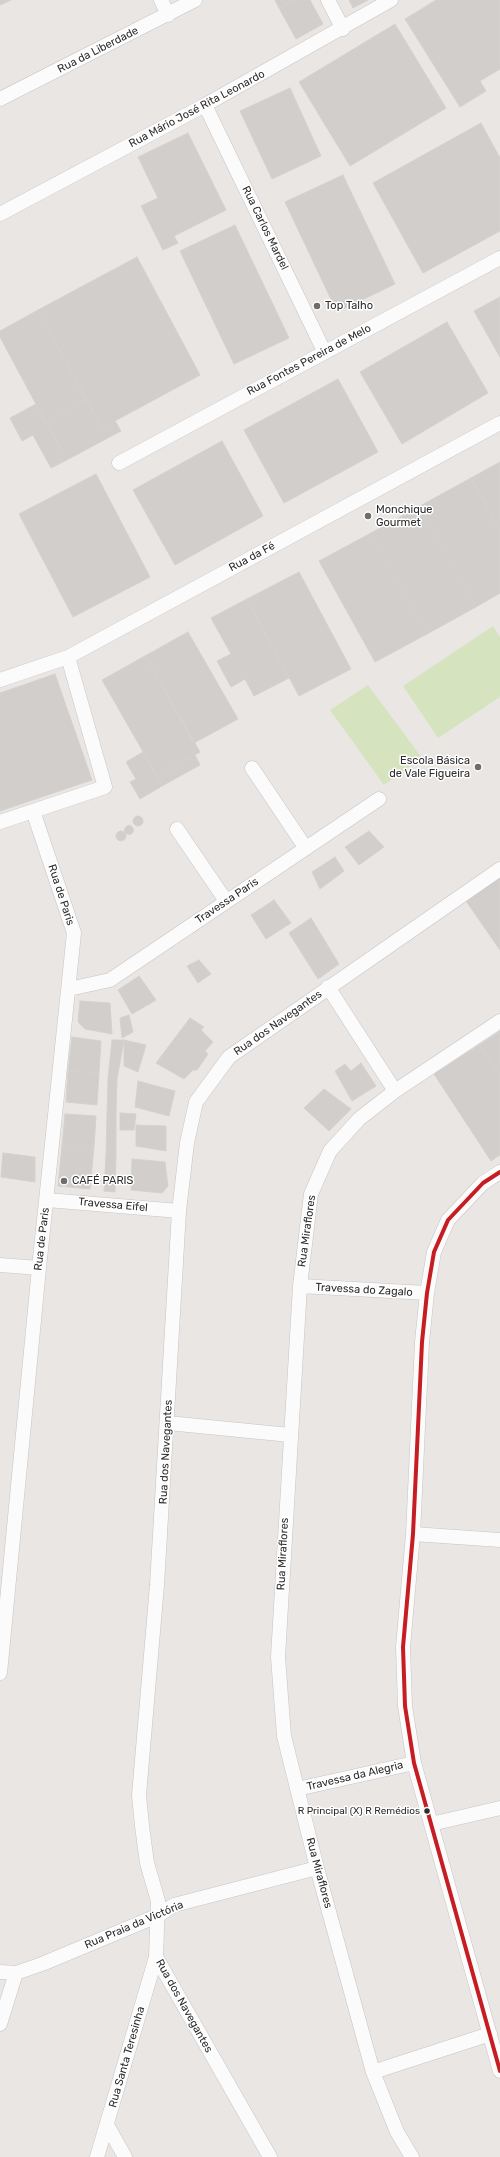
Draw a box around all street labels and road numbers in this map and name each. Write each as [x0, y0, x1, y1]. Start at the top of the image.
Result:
street label: Rua da Liberdade [55, 24, 141, 76]
street label: Rua Mário José Rita Leonardo [127, 67, 267, 151]
street label: Rua Carlos Mardel [239, 184, 291, 272]
street label: Rua Fontes Pereira de Melo [245, 322, 373, 398]
street label: Rua da Fé [227, 539, 277, 575]
street label: Rua de Paris [45, 863, 77, 927]
street label: Travessa Paris [193, 875, 261, 927]
street label: Rua dos Navegantes [231, 988, 325, 1058]
street label: Rua Miraflores [295, 1194, 319, 1268]
street label: Travessa Eifel [78, 1195, 148, 1215]
street label: Rua de Paris [32, 1207, 52, 1271]
street label: Travessa do Zagalo [315, 1281, 413, 1299]
street label: Rua dos Navegantes [157, 1399, 175, 1505]
street label: Rua Miraflores [275, 1517, 291, 1591]
street label: Travessa da Alegria [305, 1758, 405, 1794]
street label: Rua Miraflores [303, 1836, 335, 1910]
street label: Rua Praia da Victória [83, 1898, 185, 1952]
street label: Rua dos Navegantes [153, 1957, 215, 2055]
street label: Rua Santa Teresinha [106, 2005, 148, 2109]

